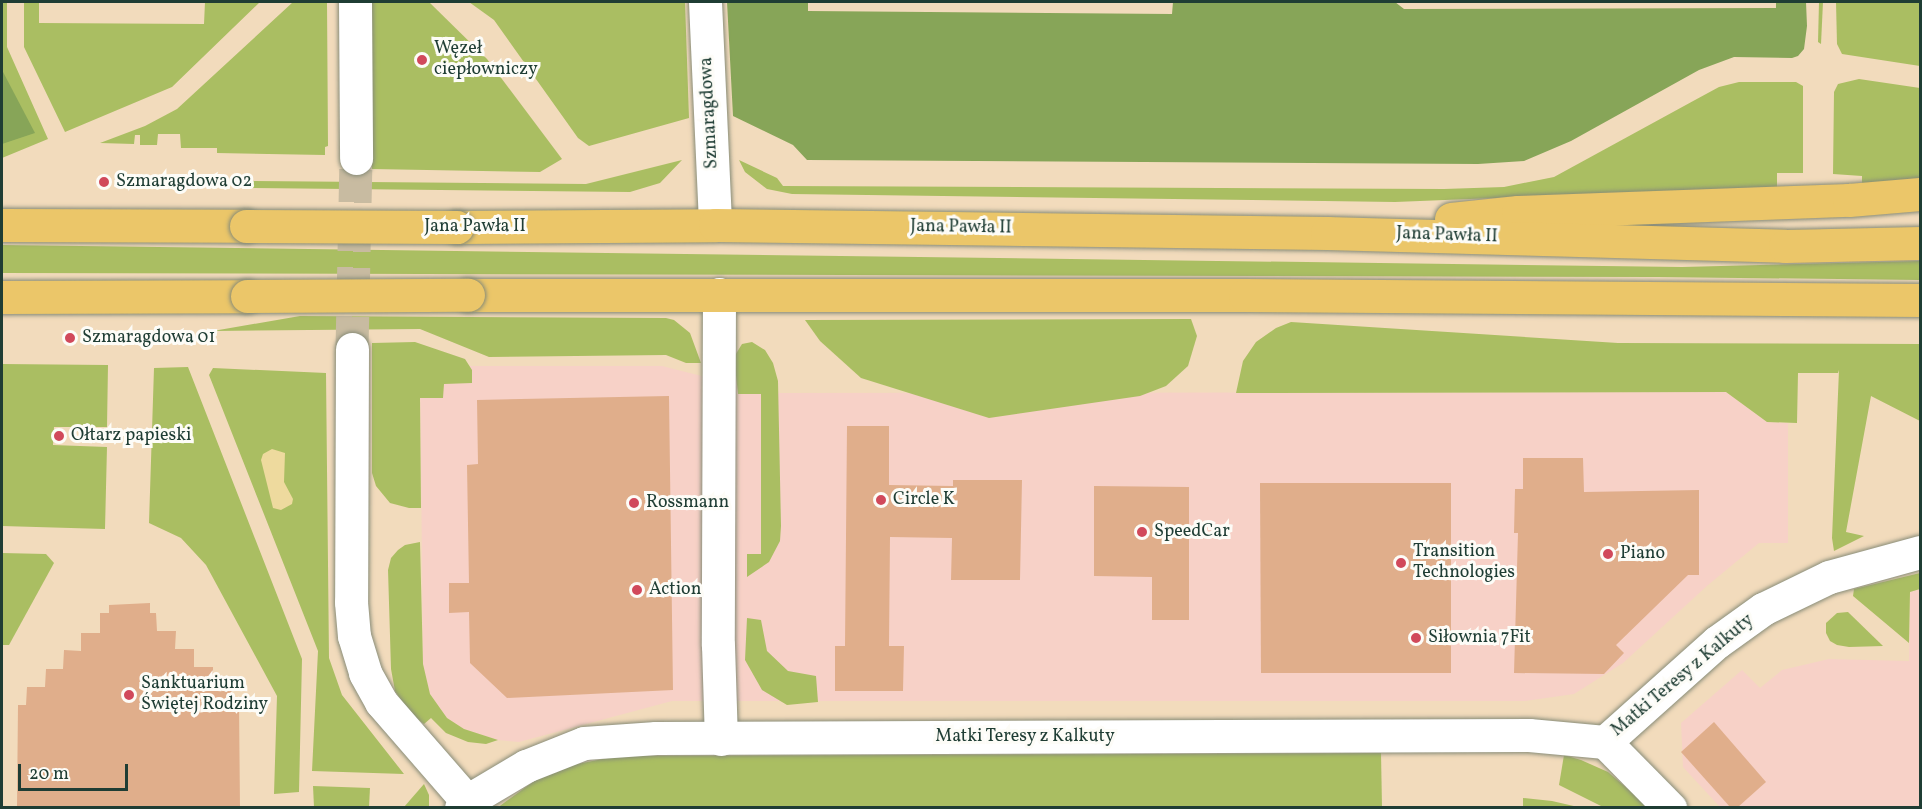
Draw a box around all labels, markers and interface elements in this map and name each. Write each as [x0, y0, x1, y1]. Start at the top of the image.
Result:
place label: Węzeł ciepłowniczy [434, 39, 538, 82]
marker: Węzeł ciepłowniczy [415, 53, 429, 67]
street label: Szmaragdowa [696, 57, 724, 169]
place label: Szmaragdowa 02 [116, 171, 252, 193]
marker: Szmaragdowa 02 [97, 175, 111, 189]
street label: Jana Pawła II [424, 216, 526, 238]
street label: Jana Pawła II [910, 216, 1012, 240]
street label: Jana Pawła II [1396, 223, 1498, 249]
place label: Szmaragdowa 01 [82, 327, 215, 349]
marker: Szmaragdowa 01 [63, 331, 77, 345]
place label: Ołtarz papieski [71, 425, 191, 447]
marker: Ołtarz papieski [52, 429, 66, 443]
place label: Circle K [893, 489, 955, 511]
place label: Rossmann [646, 492, 729, 514]
marker: Circle K [874, 493, 888, 507]
marker: Rossmann [627, 496, 641, 510]
place label: SpeedCar [1154, 521, 1230, 543]
marker: SpeedCar [1135, 525, 1149, 539]
place label: Transition Technologies [1413, 542, 1515, 584]
place label: Piano [1620, 543, 1665, 565]
marker: Piano [1601, 547, 1615, 561]
marker: Transition Technologies [1394, 556, 1408, 570]
place label: Action [649, 579, 701, 601]
marker: Action [630, 583, 644, 597]
street label: Matki Teresy z Kalkuty [1607, 610, 1759, 742]
place label: Siłownia 7Fit [1428, 627, 1531, 649]
marker: Siłownia 7Fit [1409, 631, 1423, 645]
place label: Sanktuarium Świętej Rodziny [141, 674, 268, 716]
marker: Sanktuarium Świętej Rodziny [122, 688, 136, 702]
street label: Matki Teresy z Kalkuty [935, 726, 1115, 748]
scale bar [21, 752, 130, 790]
text: 20 m [29, 762, 69, 787]

